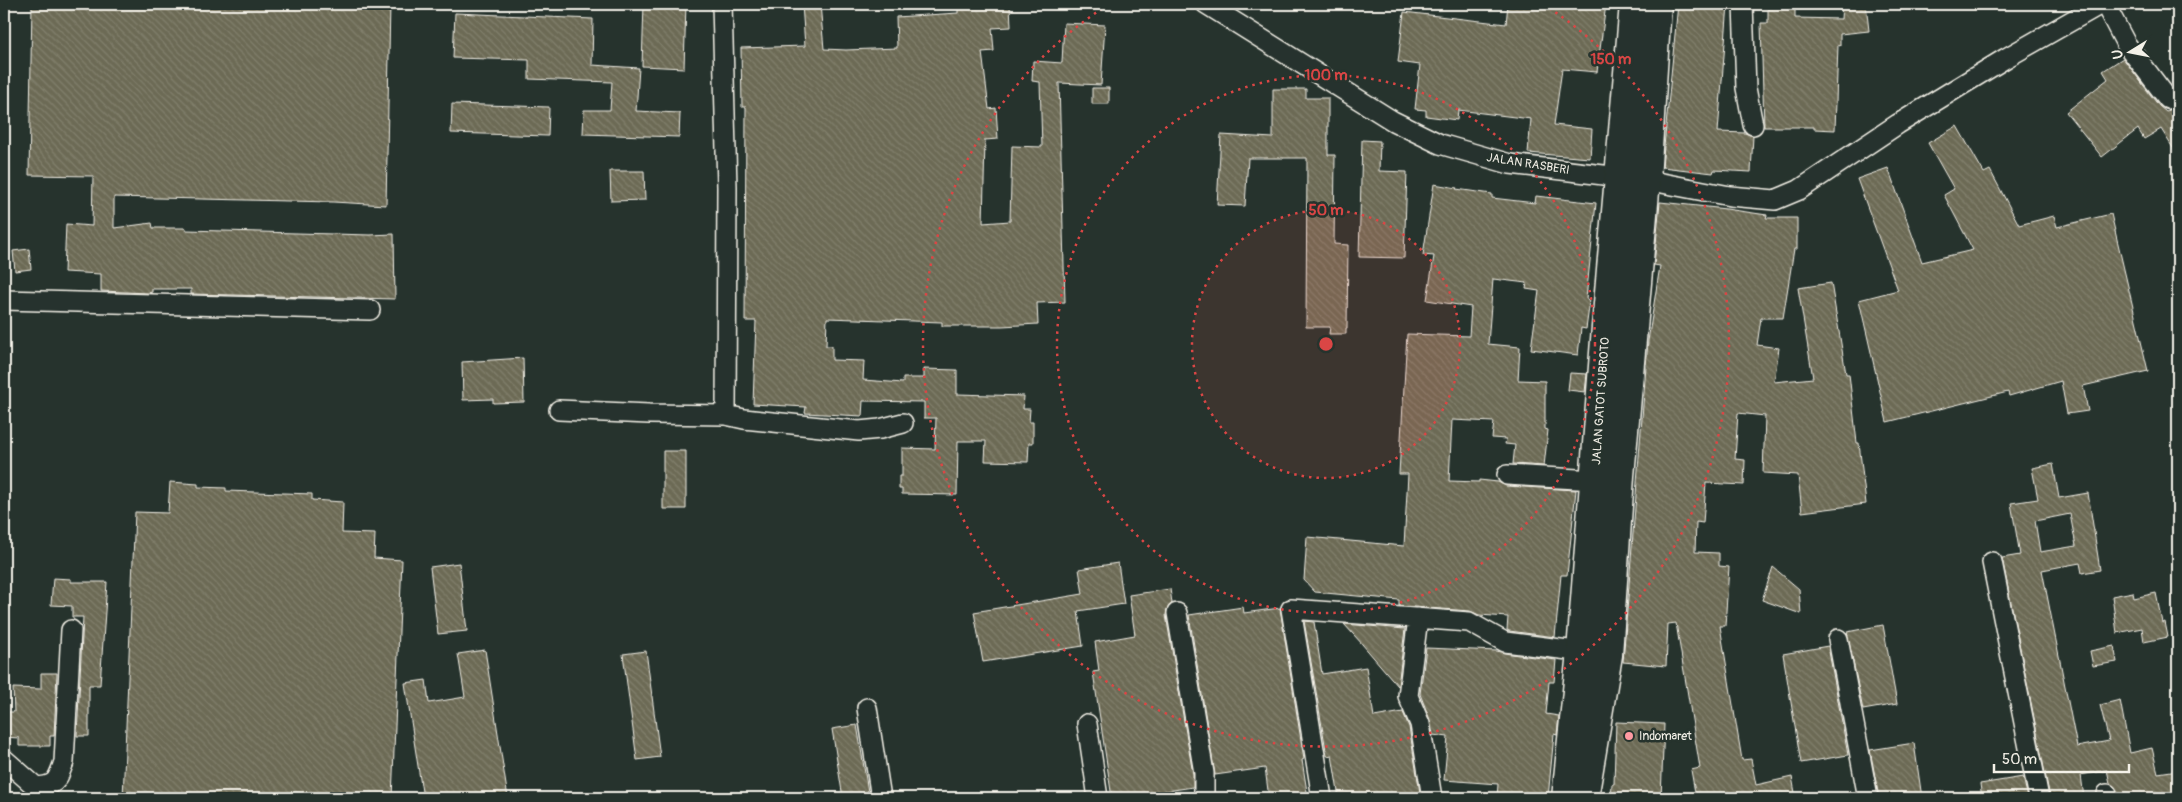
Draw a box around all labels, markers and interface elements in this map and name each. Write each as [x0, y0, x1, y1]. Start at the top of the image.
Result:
north arrow [2104, 28, 2154, 78]
text: U [2109, 48, 2127, 60]
text: 150 m [1591, 50, 1631, 69]
text: 100 m [1305, 66, 1347, 85]
street label: JALAN RASBERI [1485, 150, 1571, 178]
text: 50 m [1309, 201, 1343, 220]
centre of rings [1317, 335, 1335, 353]
street label: JALAN GATOT SUBROTO [1589, 336, 1613, 465]
place label: Indomaret [1639, 729, 1692, 744]
marker: Indomaret [1623, 730, 1635, 742]
scale bar [1994, 742, 2130, 774]
text: 50 m [2002, 750, 2037, 769]

